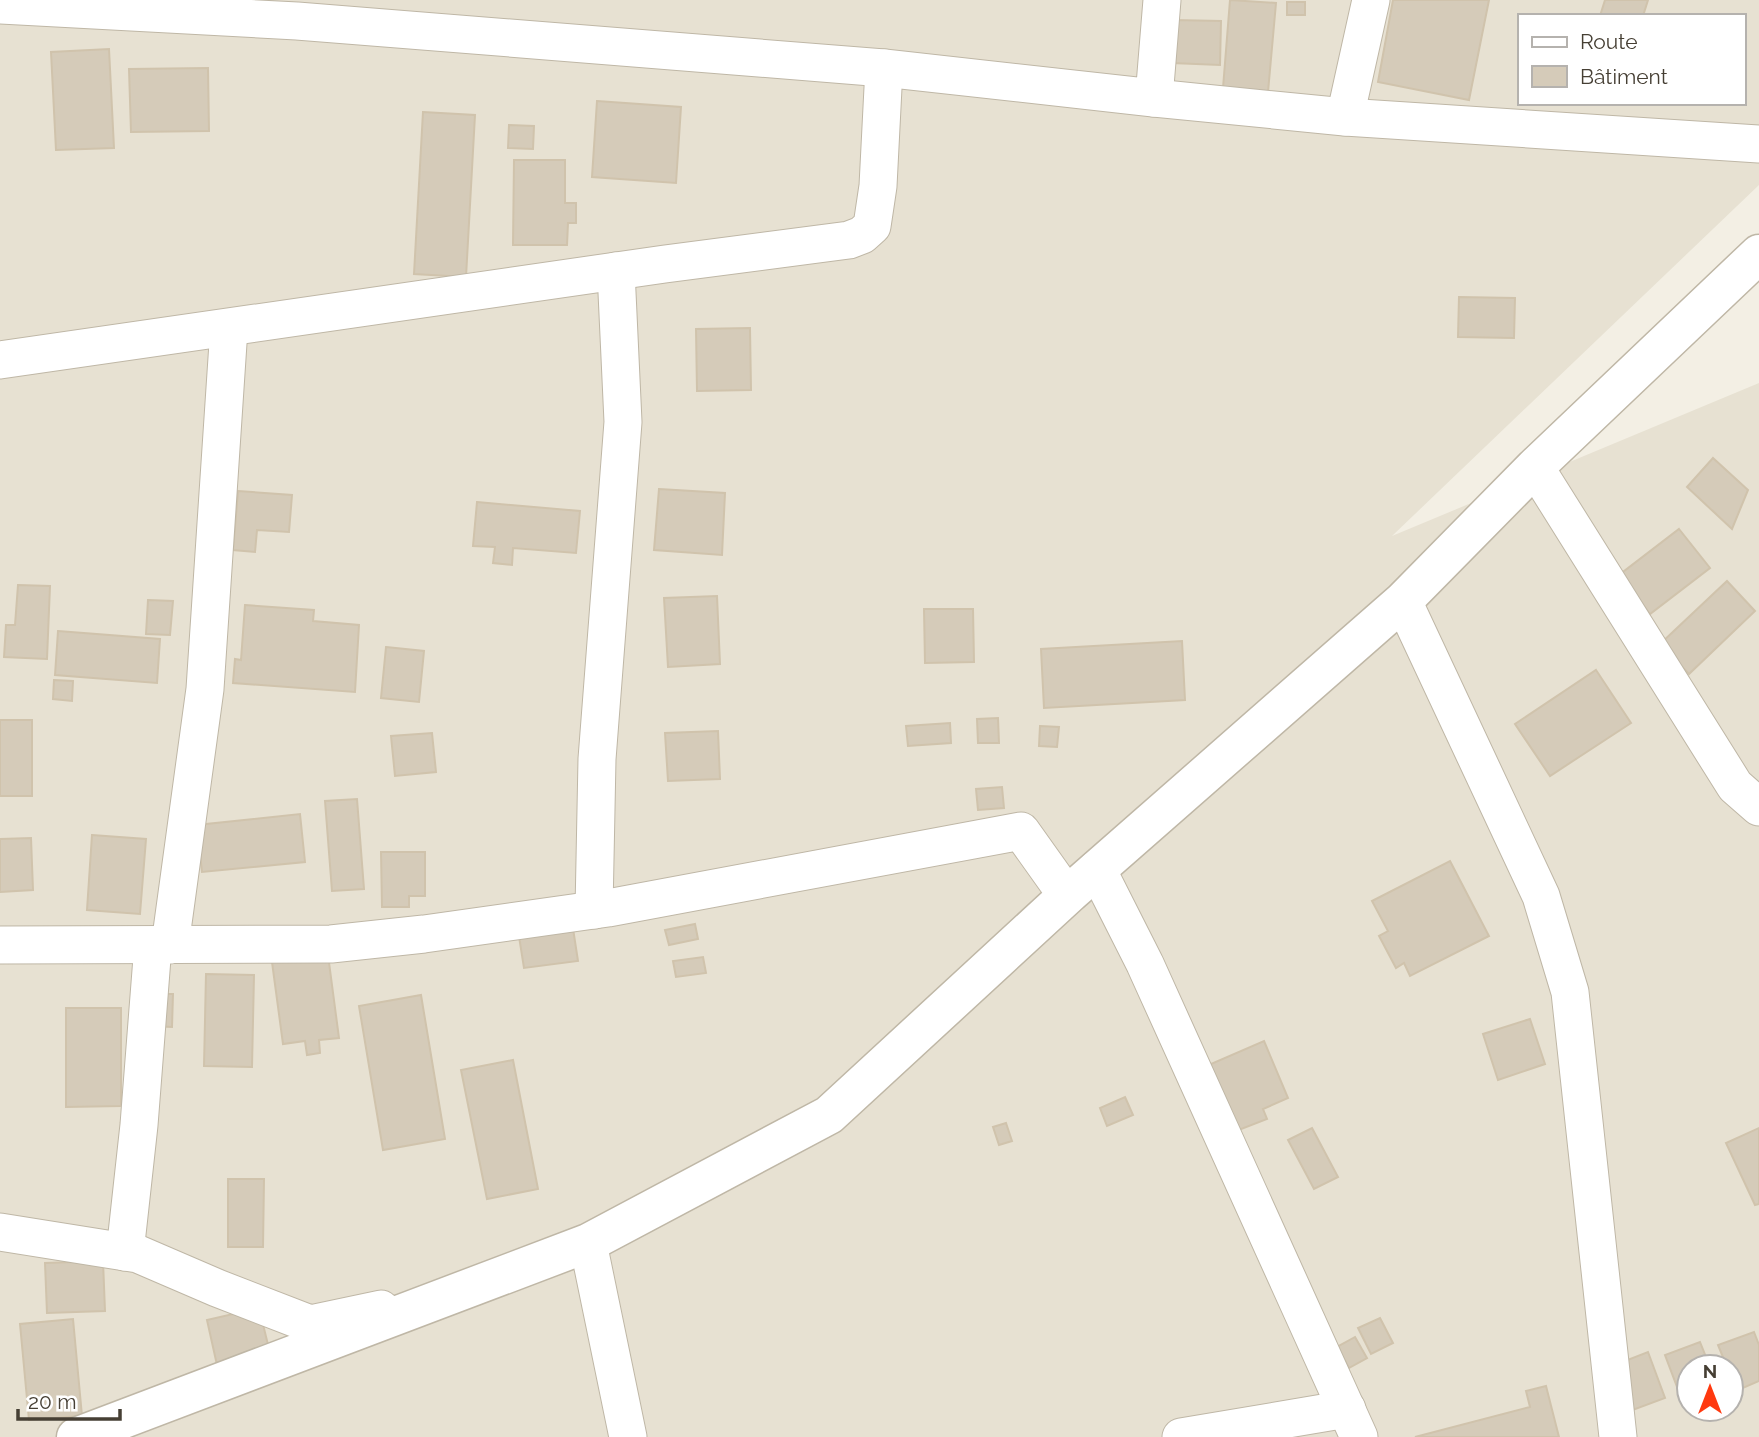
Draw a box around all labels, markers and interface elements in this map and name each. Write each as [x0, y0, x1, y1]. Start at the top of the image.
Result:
legend [1518, 14, 1745, 105]
text: Route [1580, 29, 1638, 54]
text: Bâtiment [1580, 64, 1668, 89]
north arrow [1675, 1353, 1745, 1423]
text: N [1703, 1360, 1717, 1382]
scale bar [18, 1378, 119, 1422]
text: 20 m [28, 1389, 76, 1414]

